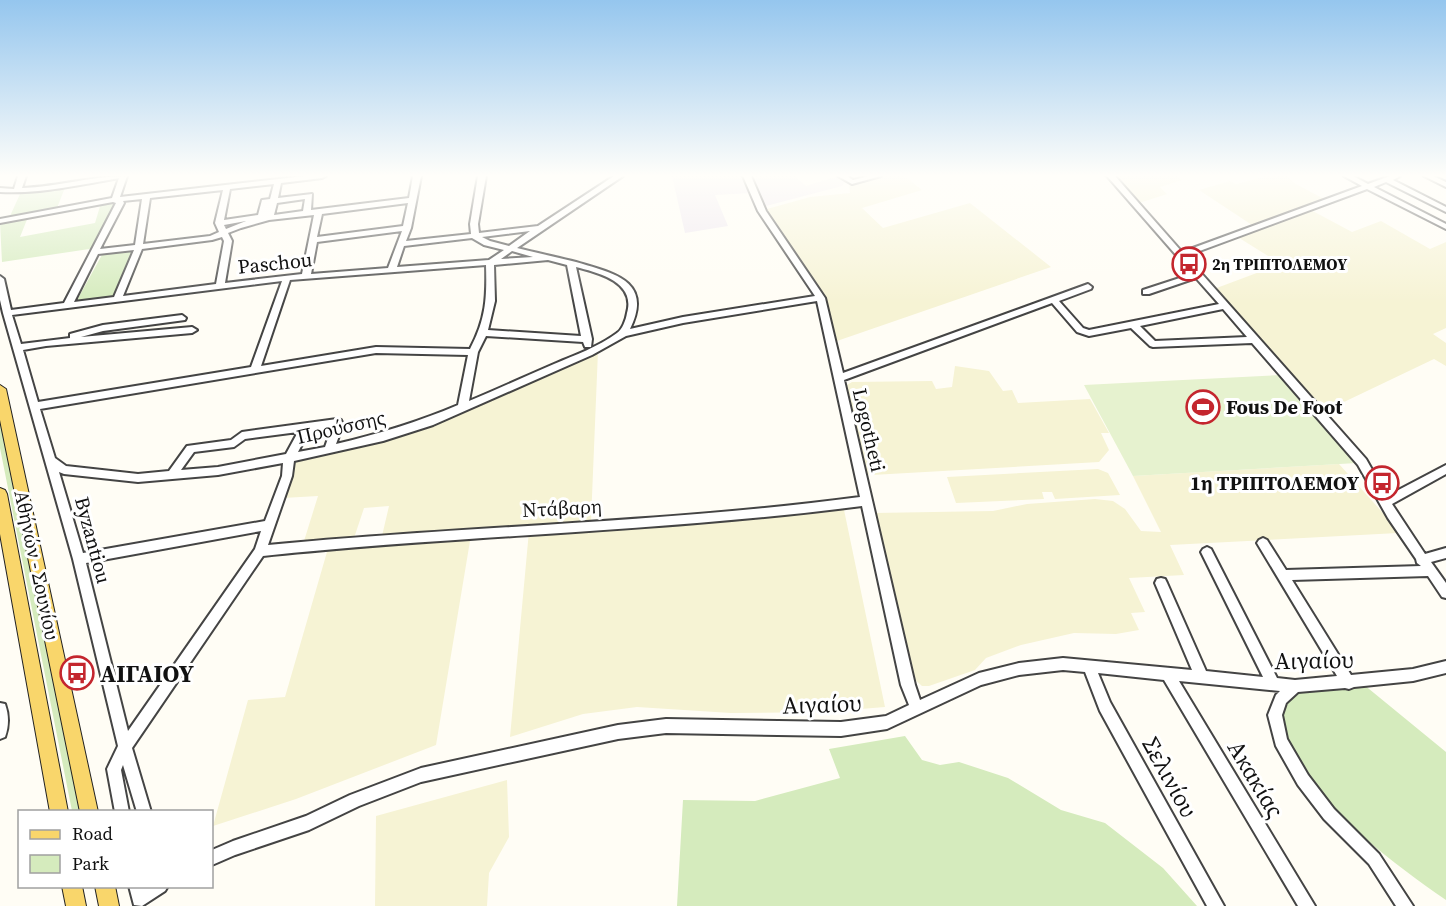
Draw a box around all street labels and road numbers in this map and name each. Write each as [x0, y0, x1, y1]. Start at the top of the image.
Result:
street label: Paschou [236, 245, 314, 281]
street label: Logotheti [846, 385, 892, 475]
street label: Προύσσης [294, 403, 388, 451]
street label: Αθήνών - Σουνίου [7, 488, 67, 642]
street label: Ντάβαρη [521, 492, 603, 524]
street label: Byzantiou [68, 494, 118, 586]
street label: Αιγαίου [1274, 643, 1354, 677]
street label: Αιγαίου [782, 686, 862, 722]
street label: Σελινίου [1134, 731, 1206, 823]
street label: Ακακίας [1220, 734, 1292, 824]

